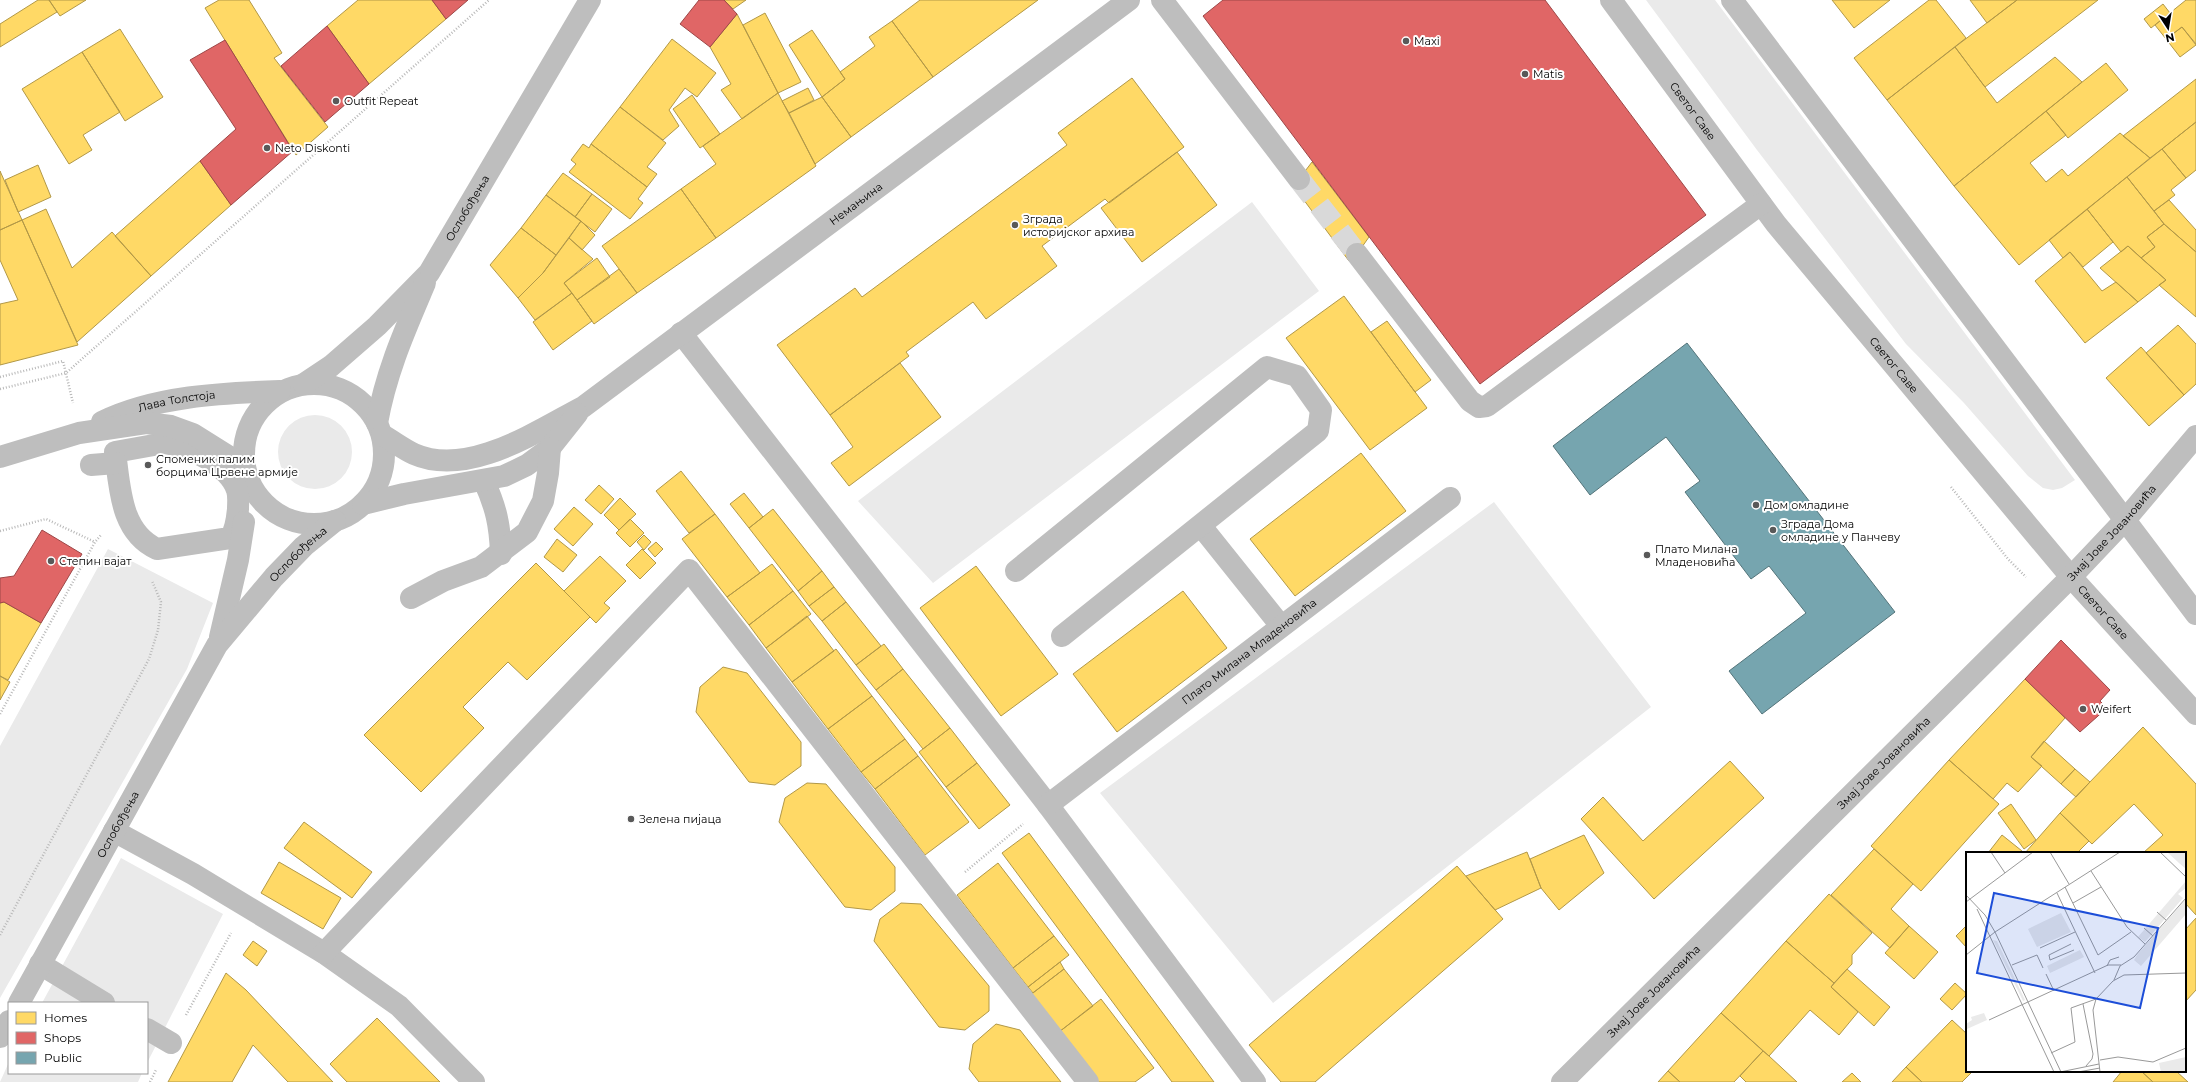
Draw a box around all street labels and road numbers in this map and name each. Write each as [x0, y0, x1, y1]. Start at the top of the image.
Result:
street label: Светог Саве [1667, 79, 1719, 143]
street label: Ослобођења [442, 172, 492, 244]
street label: Немањина [826, 179, 885, 228]
street label: Светог Саве [1866, 334, 1921, 396]
street label: Лава Толстоја [136, 388, 216, 415]
street label: Змај Јове Јовановића [2064, 482, 2159, 584]
street label: Ослобођења [266, 523, 330, 585]
street label: Светог Саве [2075, 582, 2132, 643]
street label: Плато Милана Младеновића [1179, 595, 1319, 707]
street label: Змај Јове Јовановића [1834, 714, 1933, 812]
street label: Ослобођења [94, 788, 142, 861]
street label: Змај Јове Јовановића [1604, 942, 1703, 1040]

